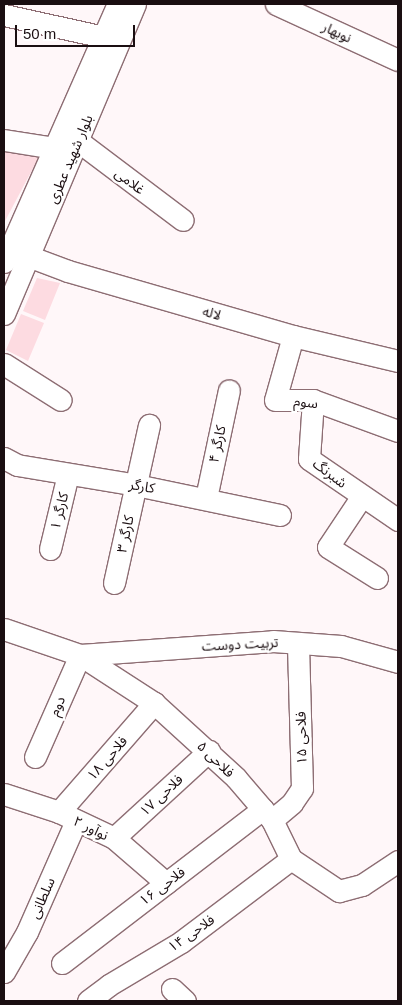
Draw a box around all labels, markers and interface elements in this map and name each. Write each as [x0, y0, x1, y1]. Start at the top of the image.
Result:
scale bar [18, 15, 138, 47]
street label: نوبهار [320, 18, 354, 46]
text: 50 m [23, 25, 56, 42]
street label: بلوار شهید عطری [44, 112, 96, 206]
street label: غلامی [112, 164, 148, 198]
street label: لاله [201, 302, 223, 324]
street label: سوم [293, 392, 319, 412]
street label: کارگر ۴ [205, 424, 229, 464]
street label: شبرنگ [310, 455, 350, 491]
street label: کارگر [128, 475, 156, 497]
street label: کارگر ۱ [46, 491, 72, 531]
street label: کارگر ۳ [113, 514, 137, 554]
street label: تربیت دوست [201, 634, 279, 654]
street label: دوم [45, 694, 69, 718]
street label: فلاحی ۱۵ [292, 711, 310, 765]
street label: فلاحی ۱۸ [83, 732, 131, 784]
street label: فلاحی ۵ [194, 737, 238, 781]
street label: فلاحی ۱۷ [136, 771, 186, 819]
street label: نوآور ۲ [71, 812, 111, 844]
street label: فلاحی ۱۶ [136, 863, 188, 909]
street label: سلطانی [26, 875, 58, 921]
street label: فلاحی ۱۴ [164, 911, 218, 955]

